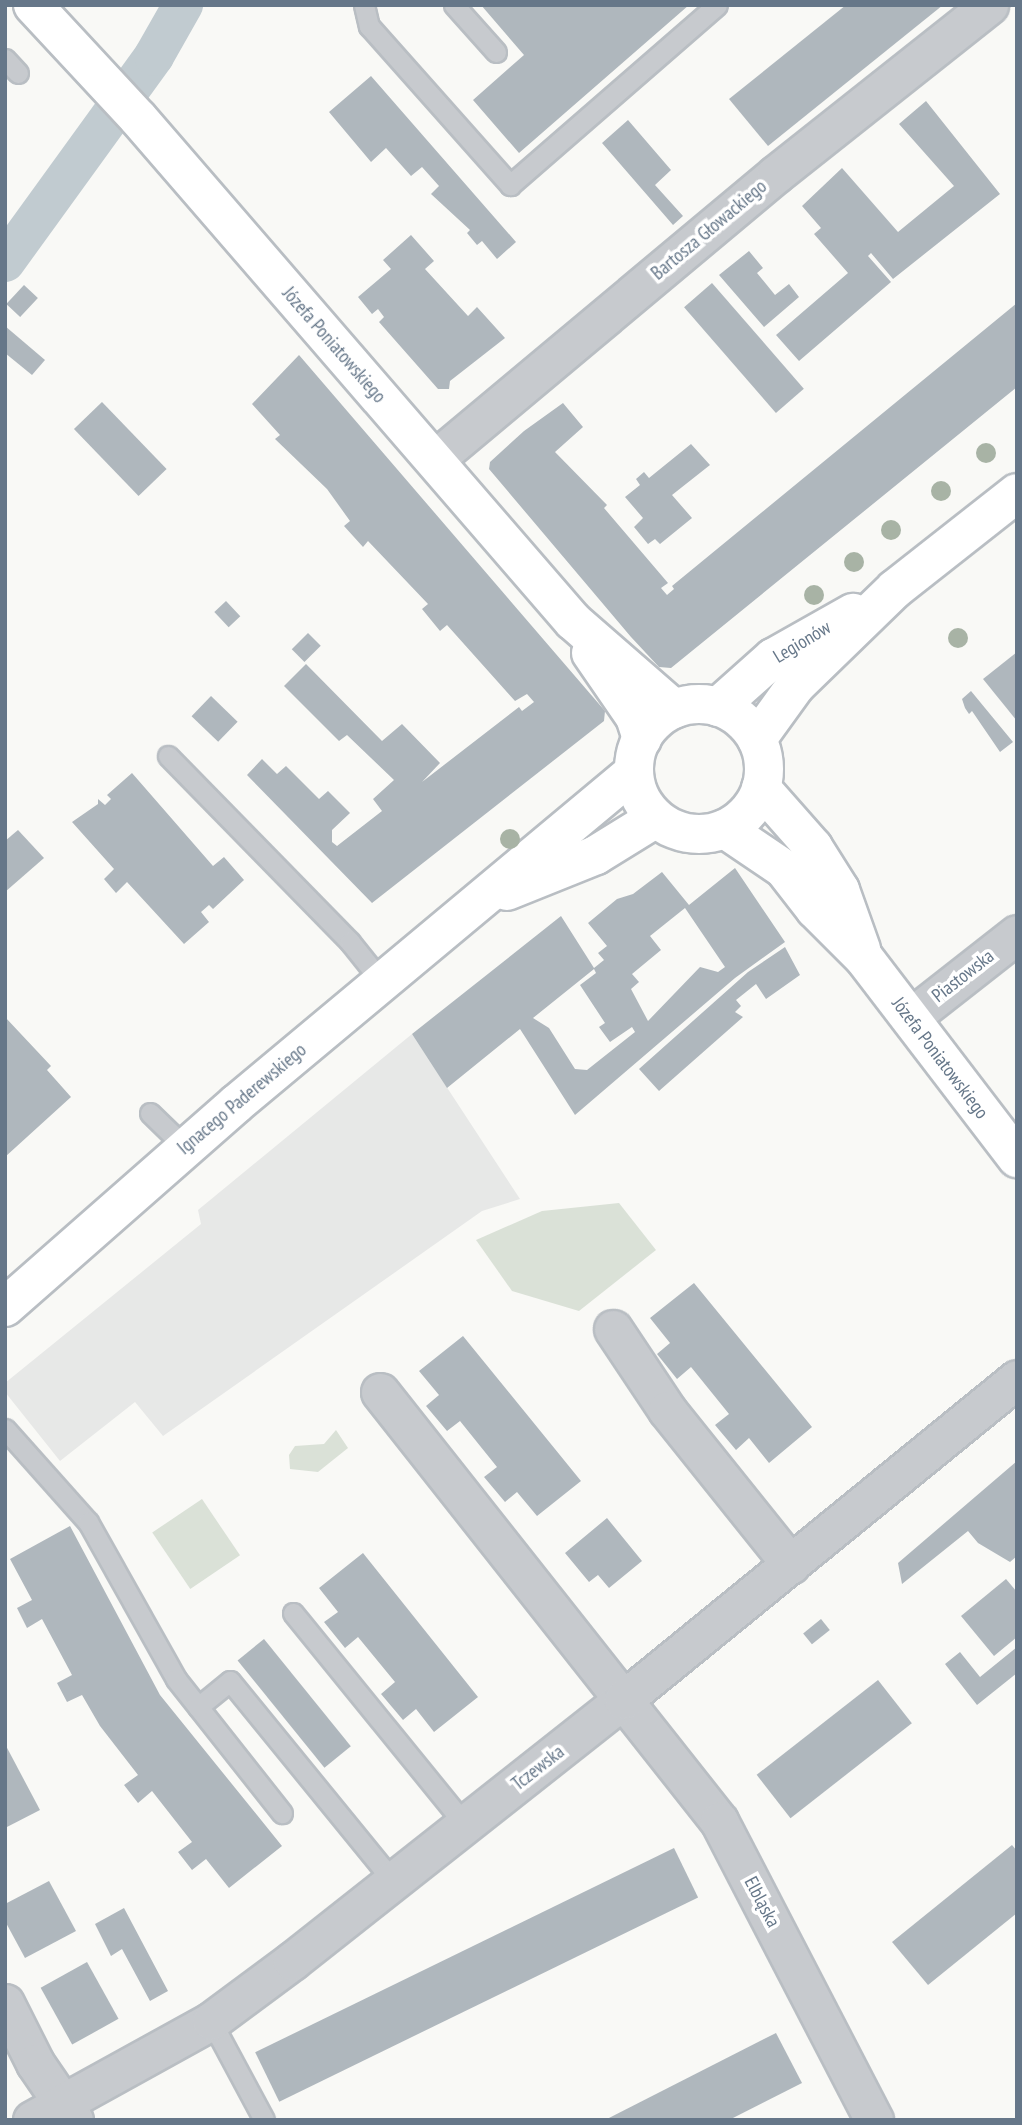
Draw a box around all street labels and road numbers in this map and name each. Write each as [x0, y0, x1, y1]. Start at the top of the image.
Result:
street label: Bartosza Głowackiego [647, 175, 771, 285]
street label: Józefa Poniatowskiego [277, 282, 391, 408]
street label: Legionów [769, 616, 835, 668]
street label: Piastowska [927, 945, 999, 1007]
street label: Józefa Poniatowskiego [887, 993, 993, 1123]
street label: Ignacego Paderewskiego [173, 1039, 311, 1159]
street label: Tczewska [507, 1741, 569, 1795]
street label: Elbląska [739, 1873, 785, 1931]

